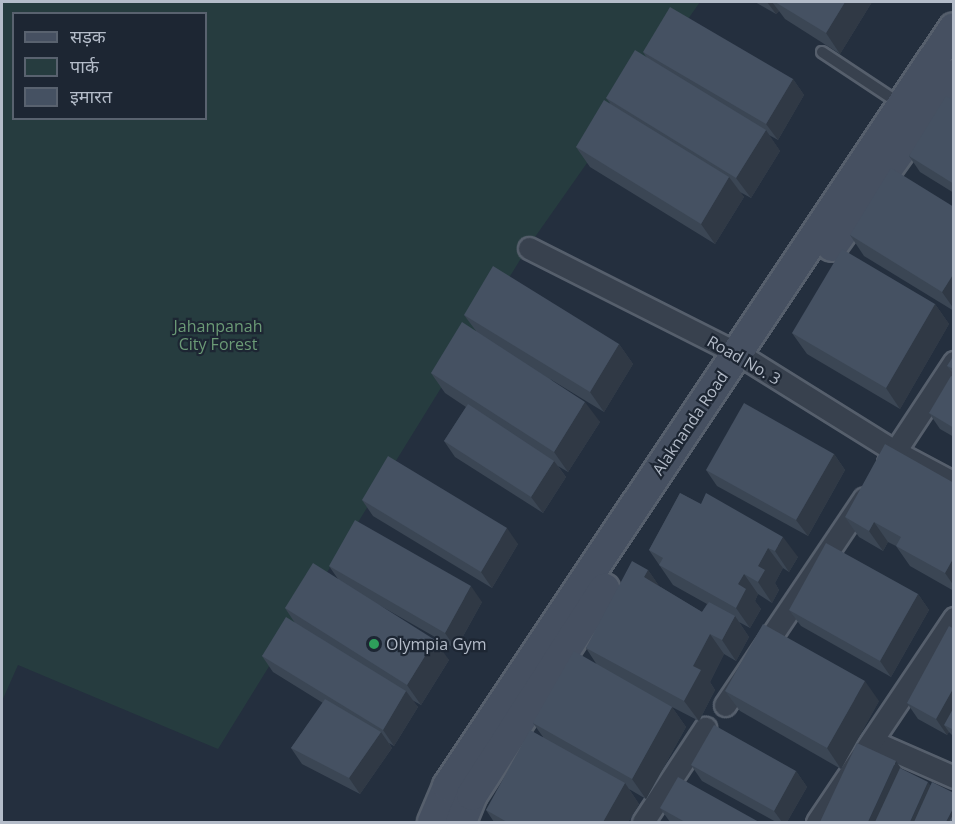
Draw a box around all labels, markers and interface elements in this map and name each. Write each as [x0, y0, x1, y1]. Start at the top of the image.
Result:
legend [12, 12, 207, 120]
text: सड़क [70, 24, 106, 48]
text: पार्क [70, 54, 99, 78]
text: इमारत [70, 84, 112, 108]
park label: Jahanpanah City Forest [174, 316, 262, 354]
street label: Road No. 3 [704, 331, 784, 389]
street label: Alaknanda Road [648, 367, 732, 479]
place label: Olympia Gym [386, 634, 487, 654]
marker: Olympia Gym [367, 637, 381, 651]

